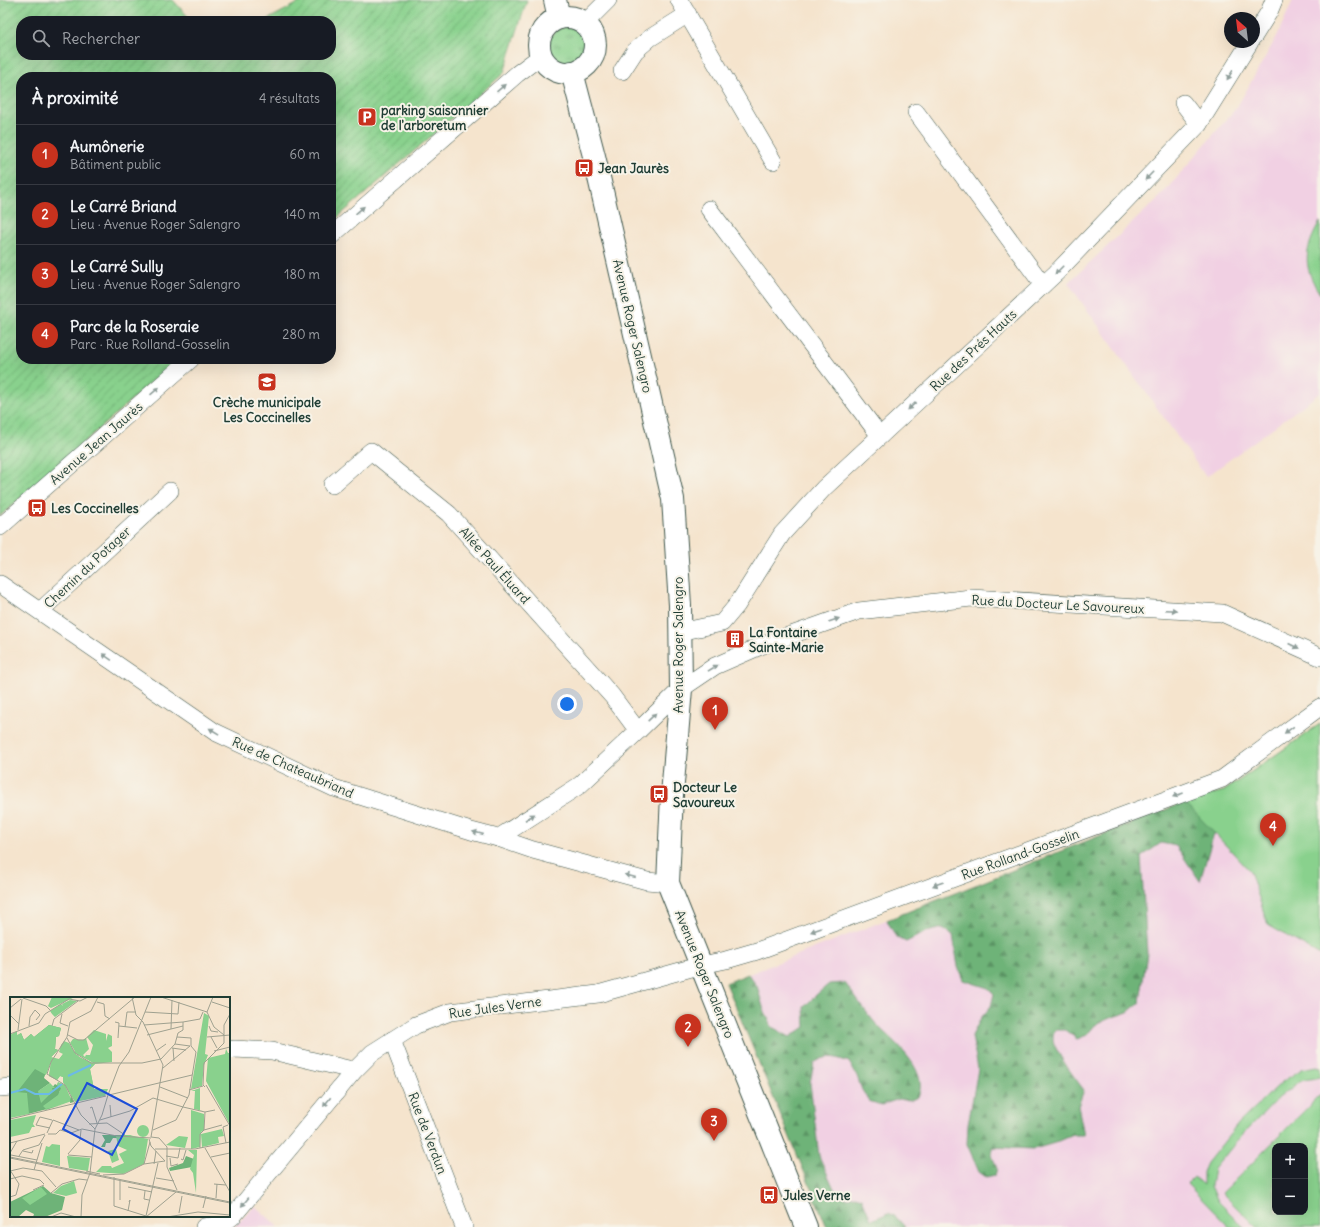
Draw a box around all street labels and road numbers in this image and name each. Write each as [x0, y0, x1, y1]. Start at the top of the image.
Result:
street label: Avenue Roger Salengro [609, 258, 656, 395]
street label: Rue des Prés Hauts [926, 306, 1020, 395]
street label: Avenue Jean Jaurès [46, 398, 146, 488]
street label: Chemin du Potager [40, 522, 135, 612]
street label: Allée Paul Éluard [456, 523, 535, 608]
street label: Avenue Roger Salengro [670, 577, 687, 713]
street label: Rue du Docteur Le Savoureux [971, 591, 1145, 618]
street label: Rue de Chateaubriand [229, 733, 356, 802]
street label: Rue Rolland-Gosselin [959, 825, 1082, 884]
street label: Avenue Roger Salengro [671, 908, 738, 1041]
street label: Rue Jules Verne [448, 993, 543, 1022]
street label: Rue de Verdun [404, 1090, 451, 1177]

